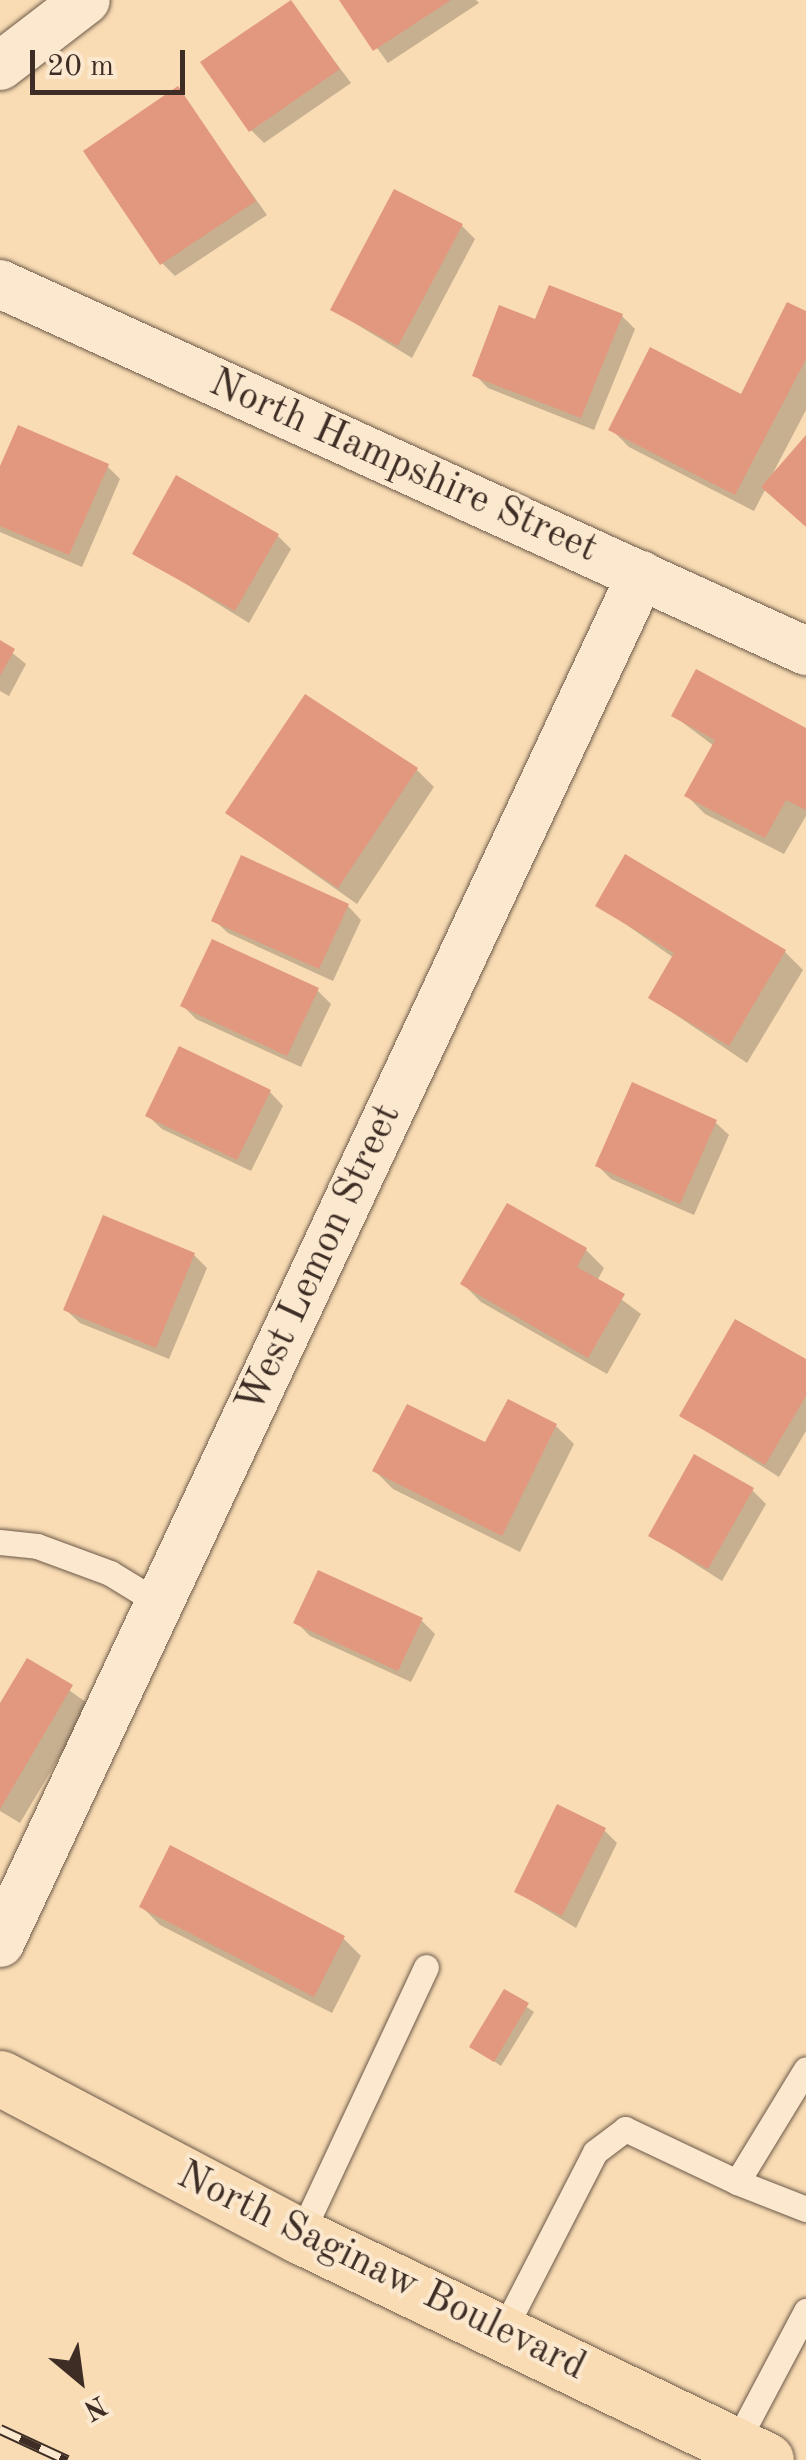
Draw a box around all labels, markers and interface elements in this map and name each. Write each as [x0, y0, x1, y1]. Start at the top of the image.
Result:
scale bar [35, 30, 190, 92]
text: 20 m [47, 52, 114, 82]
street label: North Hampshire Street [202, 360, 604, 574]
street label: West Lemon Street [227, 1097, 413, 1421]
street label: North Saginaw Boulevard [169, 2152, 593, 2392]
north arrow [30, 2330, 130, 2430]
text: N [78, 2389, 111, 2424]

